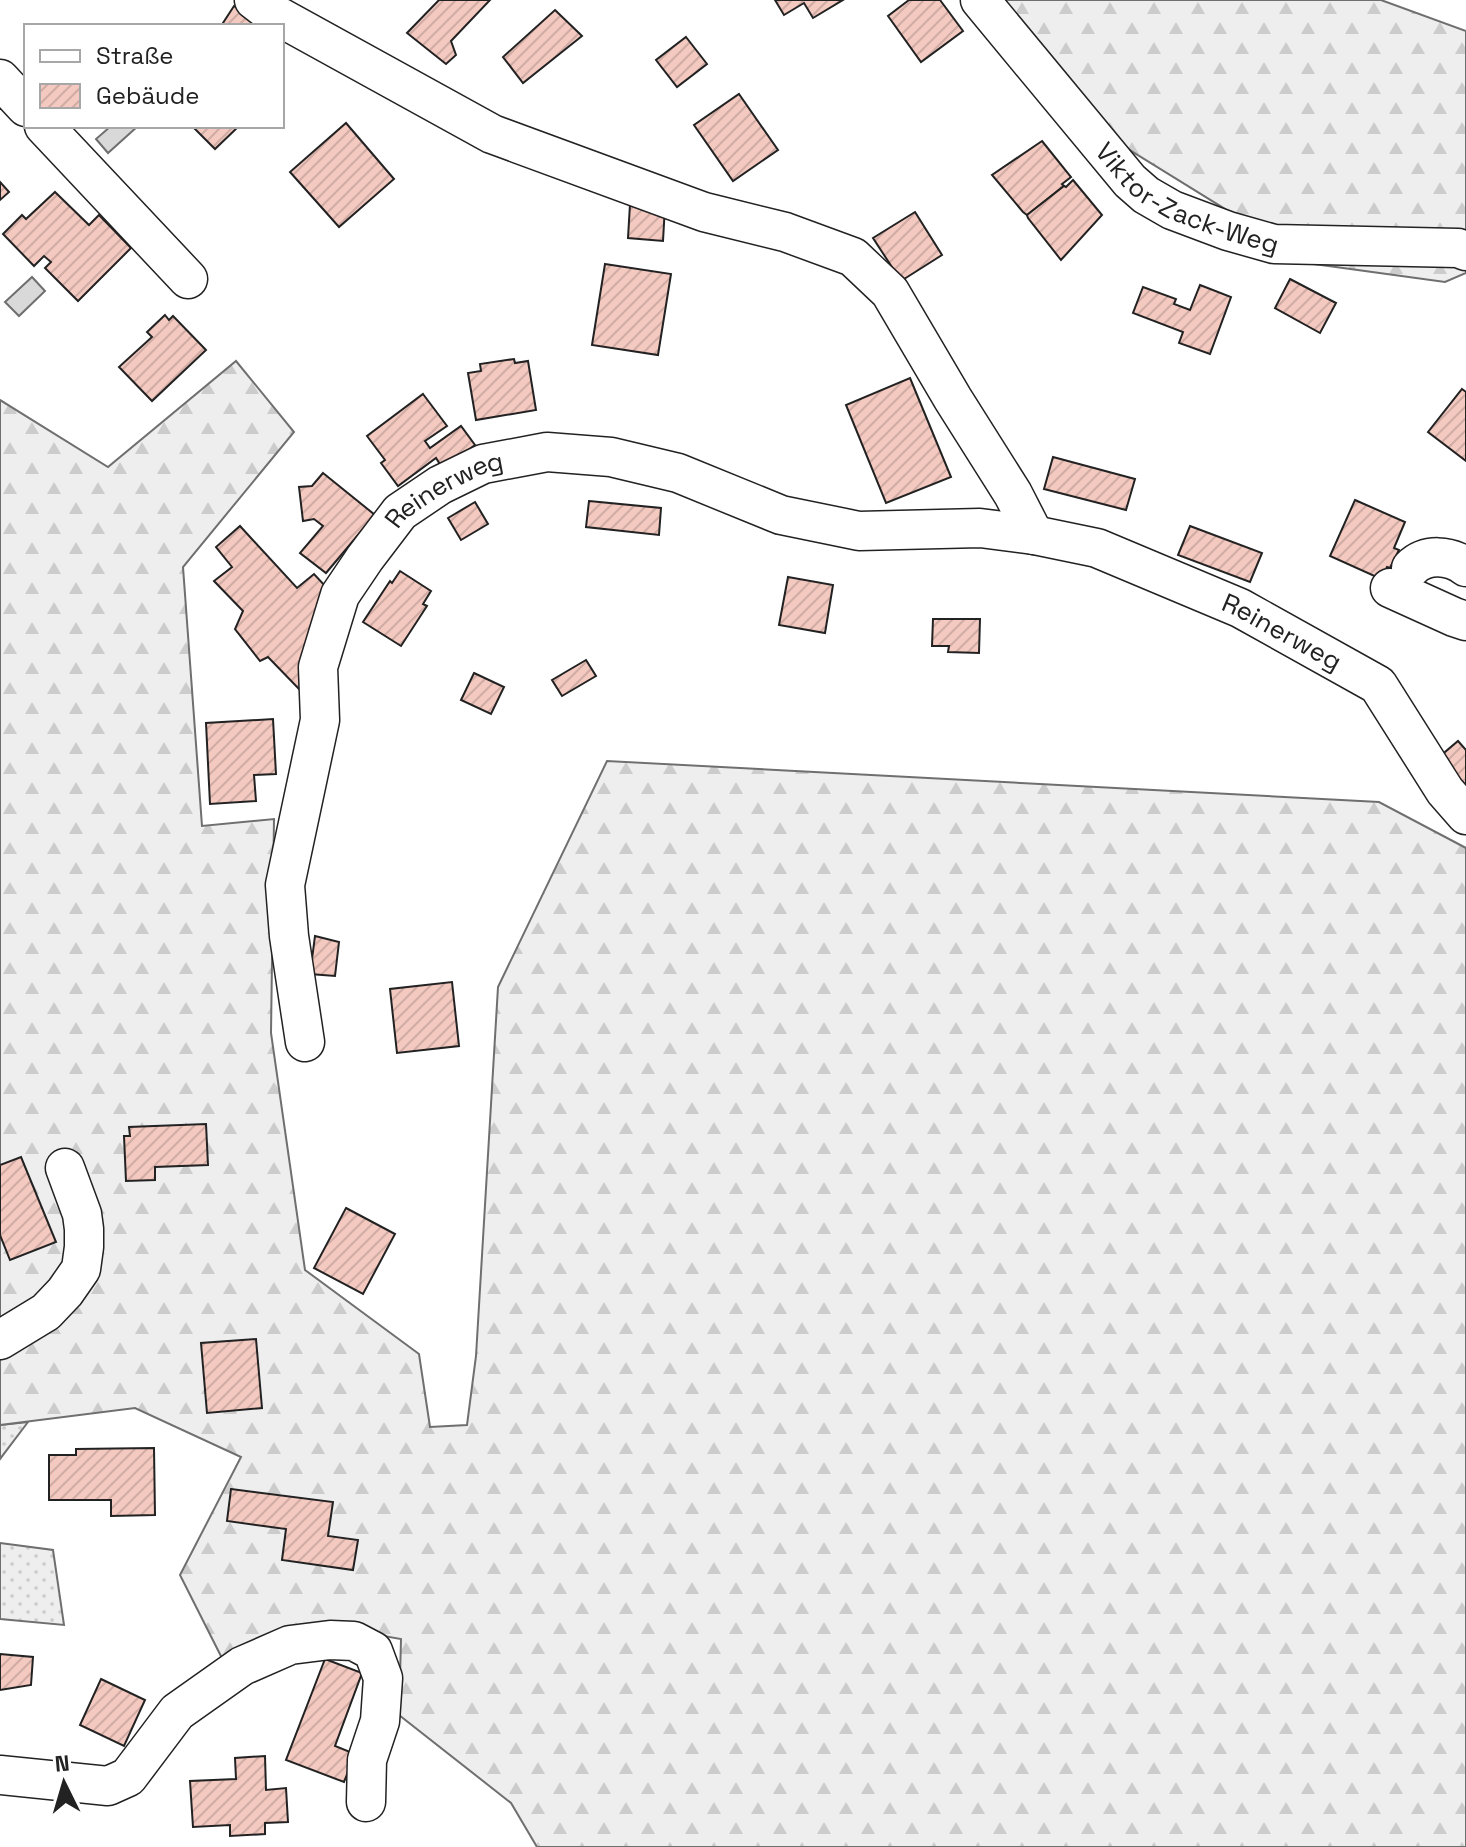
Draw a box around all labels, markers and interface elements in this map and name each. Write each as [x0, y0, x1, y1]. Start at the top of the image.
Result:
legend [24, 24, 284, 128]
text: Straße [96, 40, 173, 71]
text: Gebäude [96, 80, 199, 111]
street label: Viktor-Zack-Weg [1088, 135, 1283, 262]
street label: Reinerweg [377, 444, 506, 535]
street label: Reinerweg [1217, 585, 1348, 678]
north arrow [24, 1743, 104, 1823]
text: N [54, 1748, 71, 1778]

